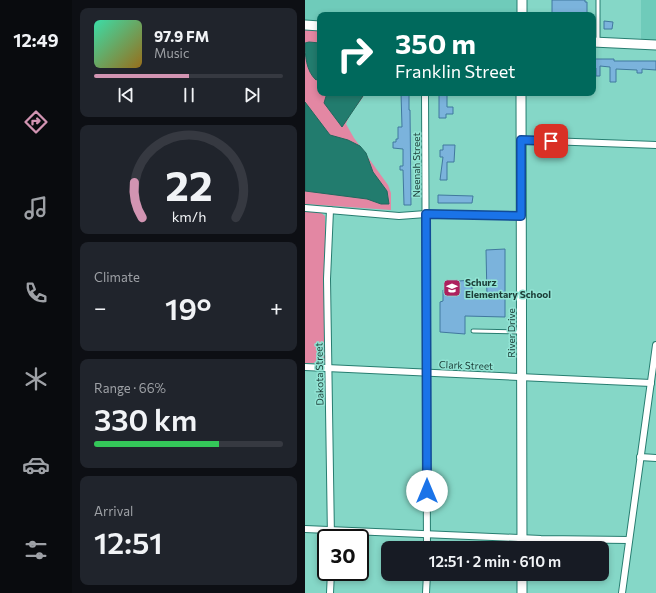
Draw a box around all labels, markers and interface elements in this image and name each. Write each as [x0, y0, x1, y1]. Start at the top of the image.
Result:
text: 350 m [395, 26, 476, 60]
text: 97.9 FM [154, 27, 209, 45]
icon: right [329, 28, 381, 80]
text: 12:49 [13, 29, 59, 51]
text: Music [154, 45, 189, 61]
text: Franklin Street [395, 60, 515, 82]
icon: previous [115, 84, 137, 106]
icon: pause [178, 84, 200, 106]
icon: next [241, 84, 263, 106]
icon: directions [22, 108, 50, 136]
pin [534, 124, 568, 158]
icon: arrive [540, 130, 562, 152]
street label: Neenah Street [410, 133, 422, 197]
text: 22 [165, 158, 212, 209]
icon: music [22, 194, 50, 222]
text: km/h [171, 206, 206, 224]
text: Climate [94, 269, 140, 285]
place label: Schurz Elementary School [465, 276, 551, 300]
school or university icon: Schurz Elementary School [442, 278, 462, 298]
icon: phone [22, 279, 50, 307]
text: 19° [165, 289, 211, 326]
text: − [94, 294, 107, 321]
text: + [270, 294, 283, 321]
street label: River Drive [505, 308, 517, 358]
street label: Dakota Street [312, 342, 326, 406]
street label: Clark Street [439, 358, 493, 372]
icon: climate [22, 365, 50, 393]
text: Range · 66% [94, 380, 166, 396]
text: 330 km [94, 400, 197, 437]
icon: car [22, 451, 50, 479]
position arrow [406, 470, 448, 512]
text: Arrival [94, 503, 133, 519]
text: 12:51 [94, 523, 163, 560]
speed limit sign: 30 [317, 529, 369, 581]
icon: filters [22, 536, 50, 564]
text: 12:51 · 2 min · 610 m [429, 552, 561, 570]

